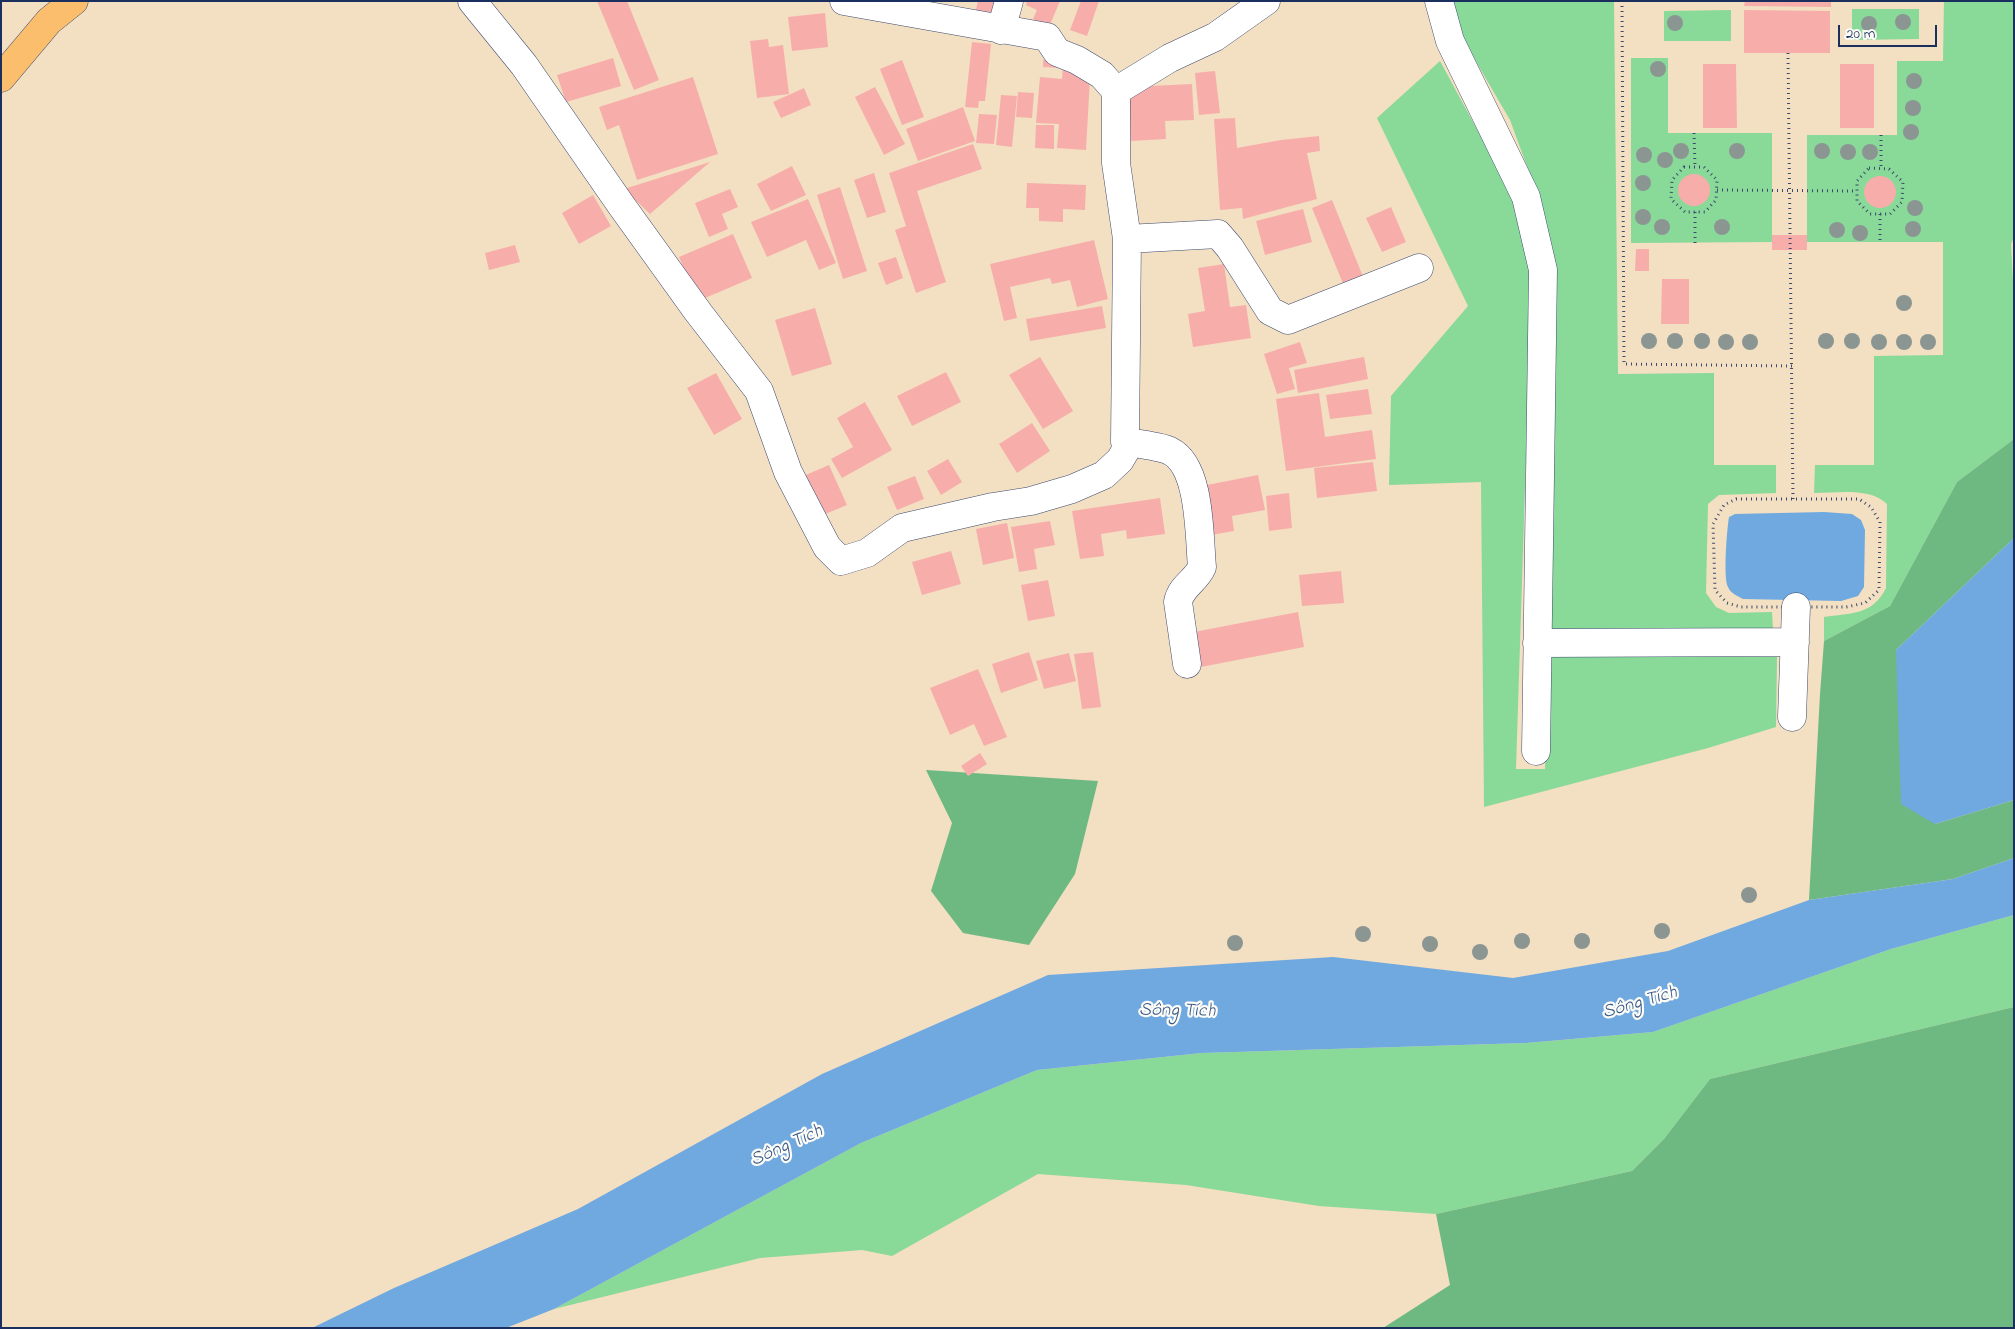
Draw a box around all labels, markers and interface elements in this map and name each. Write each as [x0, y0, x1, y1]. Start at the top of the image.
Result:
scale bar [1840, 15, 1939, 47]
text: 20 m [1846, 23, 1875, 45]
water label: Sông Tích [1600, 982, 1680, 1026]
water label: Sông Tích [1139, 1000, 1215, 1024]
water label: Sông Tích [747, 1121, 827, 1173]

